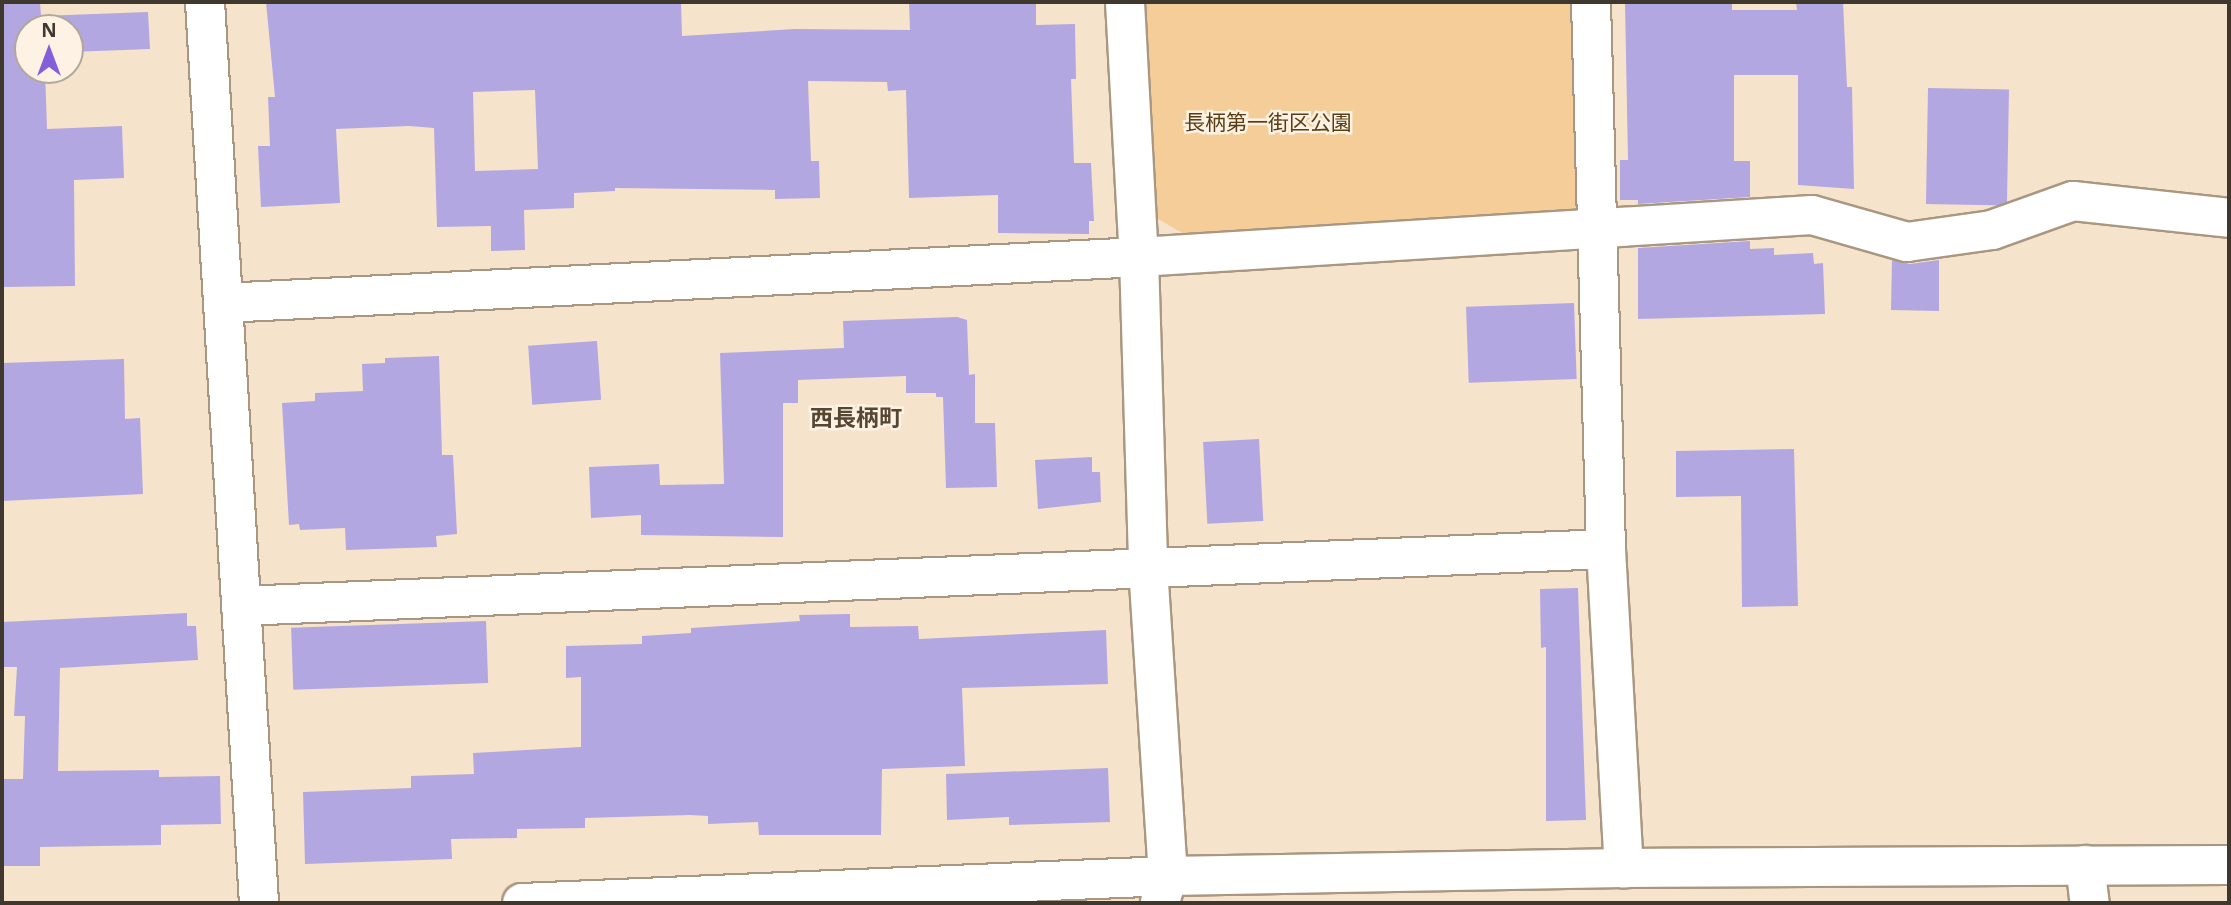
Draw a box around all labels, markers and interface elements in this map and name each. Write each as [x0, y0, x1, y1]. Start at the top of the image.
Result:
north arrow [14, 14, 84, 84]
text: N [41, 17, 57, 43]
park label: 長柄第一街区公園 [1184, 109, 1352, 135]
district label: 西長柄町 [810, 403, 902, 431]

